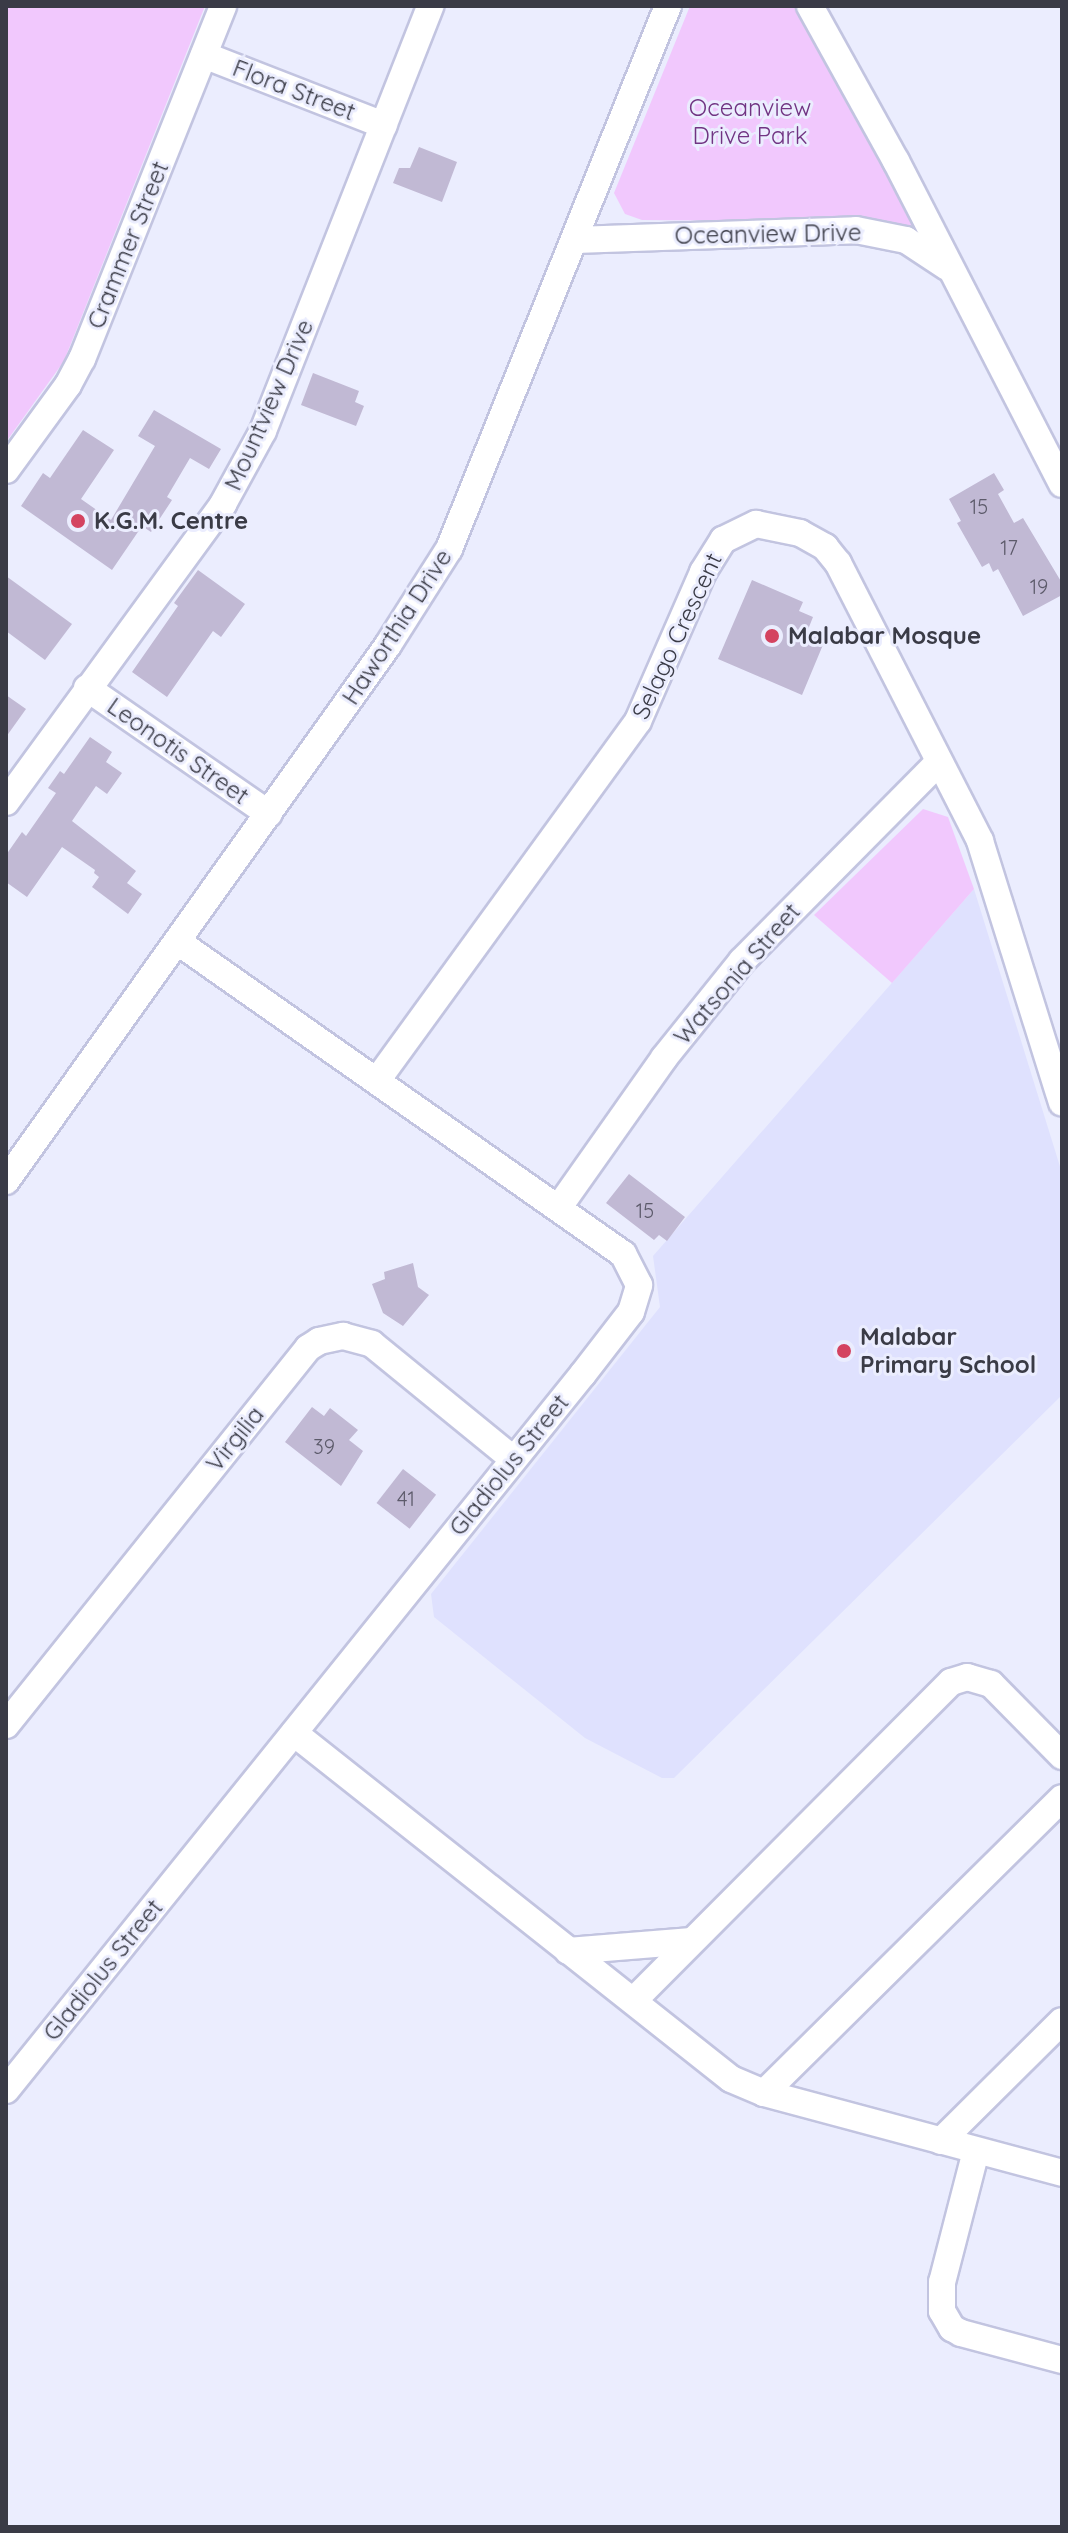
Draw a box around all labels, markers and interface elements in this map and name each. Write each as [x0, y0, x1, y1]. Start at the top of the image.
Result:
street label: Flora Street [229, 53, 359, 127]
park label: Oceanview Drive Park [689, 94, 811, 150]
street label: Crammer Street [81, 157, 175, 333]
street label: Oceanview Drive [674, 218, 862, 250]
street label: Mountview Drive [218, 315, 320, 495]
house number: 15 [970, 494, 988, 518]
place label: K.G.M. Centre [94, 507, 248, 535]
marker: K.G.M. Centre [69, 512, 87, 530]
house number: 17 [1000, 535, 1018, 559]
street label: Haworthia Drive [336, 544, 458, 710]
street label: Selago Crescent [626, 548, 728, 724]
house number: 19 [1030, 574, 1048, 598]
place label: Malabar Mosque [788, 622, 981, 650]
marker: Malabar Mosque [763, 627, 781, 645]
street label: Leonotis Street [102, 692, 254, 810]
street label: Watsonia Street [668, 898, 806, 1050]
house number: 15 [636, 1198, 654, 1222]
place label: Malabar Primary School [860, 1323, 1036, 1379]
marker: Malabar Primary School [835, 1342, 853, 1360]
street label: Gladiolus Street [443, 1389, 575, 1541]
street label: Virgilia [200, 1401, 270, 1477]
house number: 39 [313, 1434, 335, 1458]
house number: 41 [397, 1486, 415, 1510]
street label: Gladiolus Street [37, 1894, 169, 2046]

